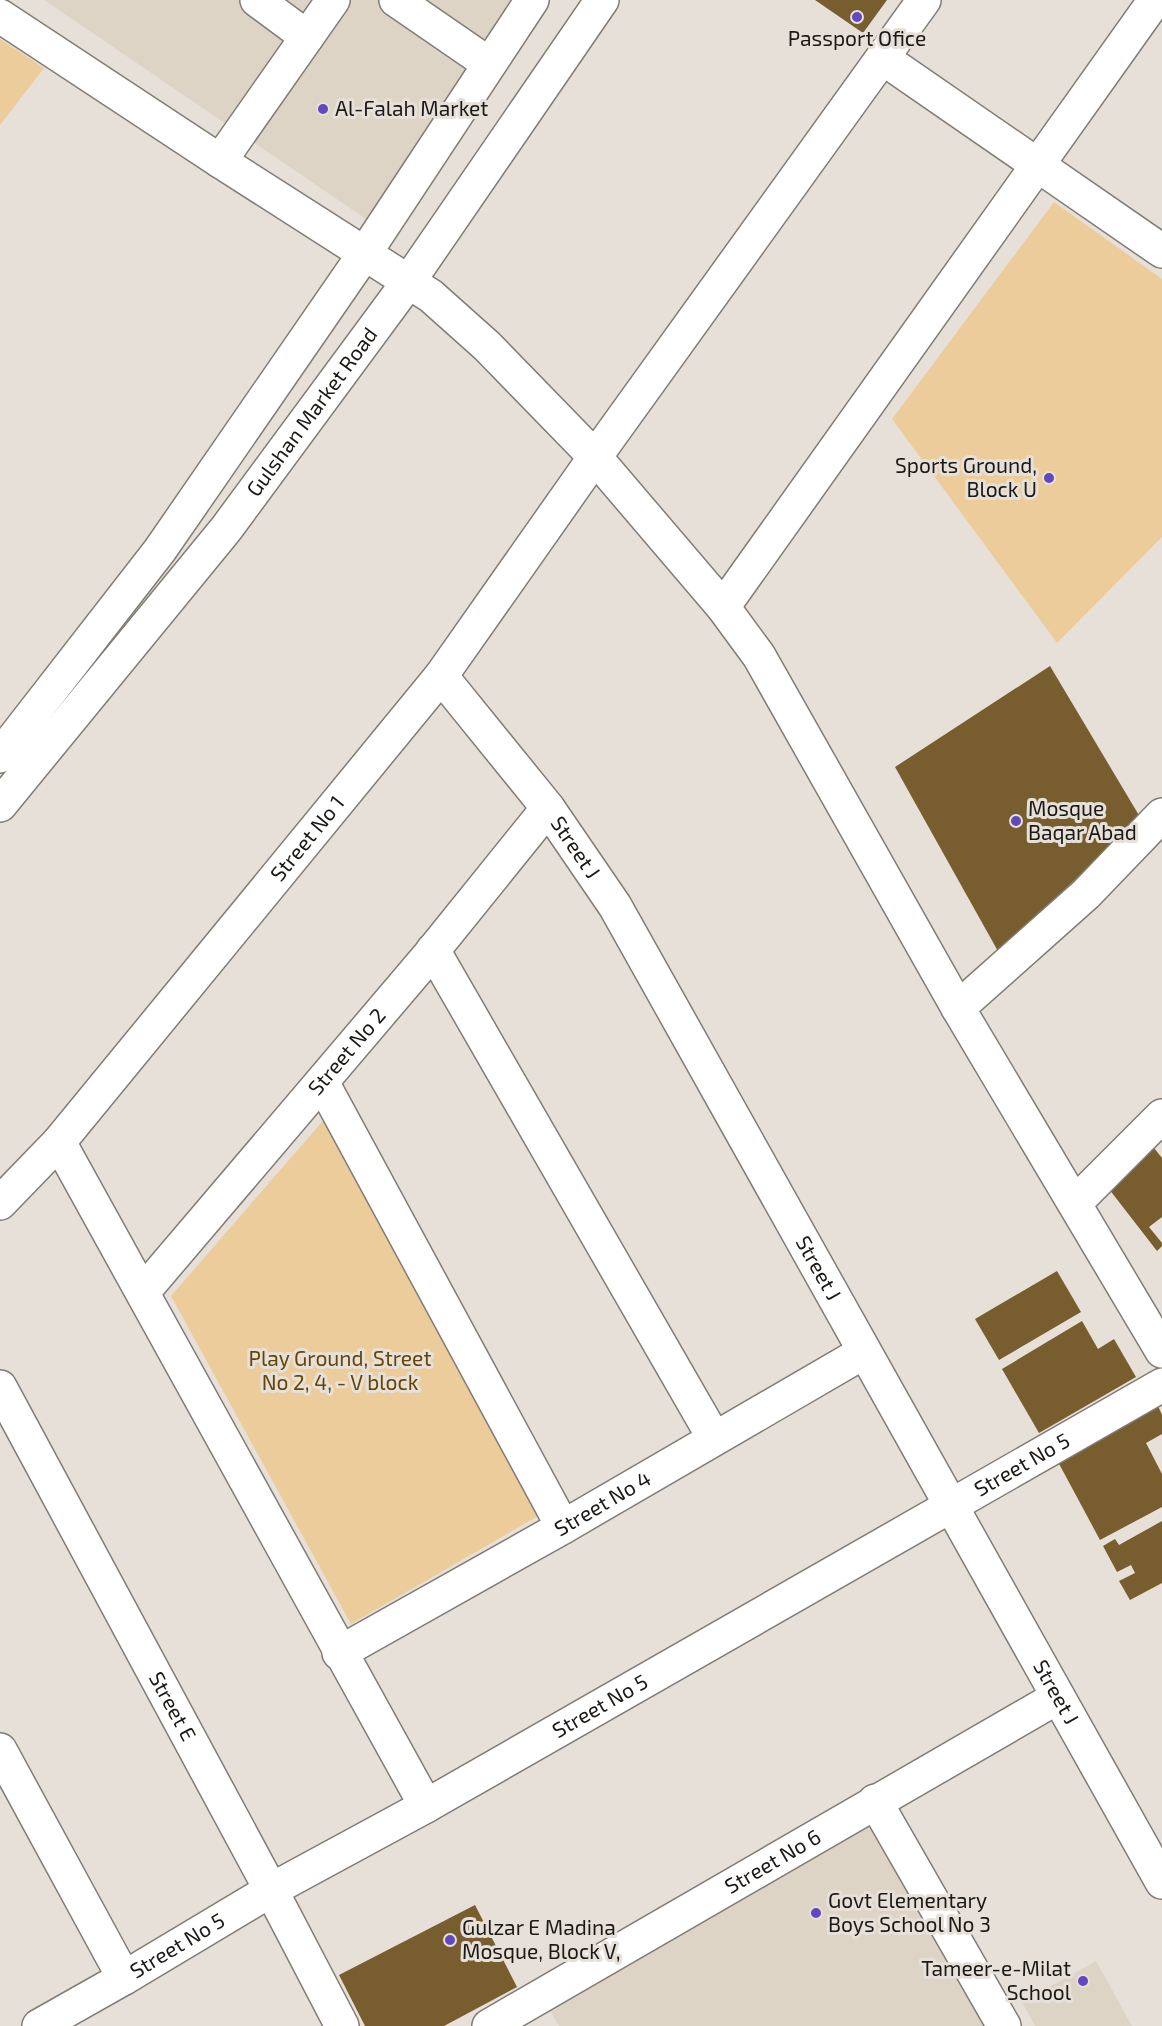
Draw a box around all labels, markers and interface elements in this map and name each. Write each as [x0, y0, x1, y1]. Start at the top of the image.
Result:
marker: Passport Ofice [850, 10, 864, 24]
place label: Passport Ofice [788, 25, 926, 50]
place label: Al-Falah Market [335, 95, 488, 120]
marker: Al-Falah Market [316, 102, 330, 116]
street label: Gulshan Market Road [240, 322, 382, 501]
place label: Sports Ground, Block U [895, 452, 1037, 501]
marker: Sports Ground, Block U [1042, 471, 1056, 485]
street label: Street No 1 [264, 790, 349, 885]
place label: Mosque Baqar Abad [1028, 795, 1137, 844]
street label: Street J [546, 811, 606, 883]
marker: Mosque Baqar Abad [1009, 814, 1023, 828]
street label: Street No 2 [302, 1002, 390, 1100]
street label: Street J [791, 1231, 847, 1304]
park label: Play Ground, Street No 2, 4, - V block [249, 1345, 431, 1394]
street label: Street No 5 [969, 1427, 1074, 1501]
street label: Street No 4 [549, 1465, 655, 1540]
street label: Street J [1029, 1655, 1085, 1728]
street label: Street E [145, 1667, 202, 1745]
street label: Street No 5 [547, 1668, 652, 1742]
street label: Street No 6 [720, 1823, 825, 1898]
place label: Govt Elementary Boys School No 3 [828, 1887, 991, 1936]
marker: Govt Elementary Boys School No 3 [809, 1906, 823, 1920]
street label: Street No 5 [125, 1907, 229, 1983]
place label: Gulzar E Madina Mosque, Block V, [462, 1914, 620, 1963]
marker: Gulzar E Madina Mosque, Block V, [443, 1933, 457, 1947]
place label: Tameer-e-Milat School [921, 1955, 1072, 2004]
marker: Tameer-e-Milat School [1076, 1974, 1090, 1988]

